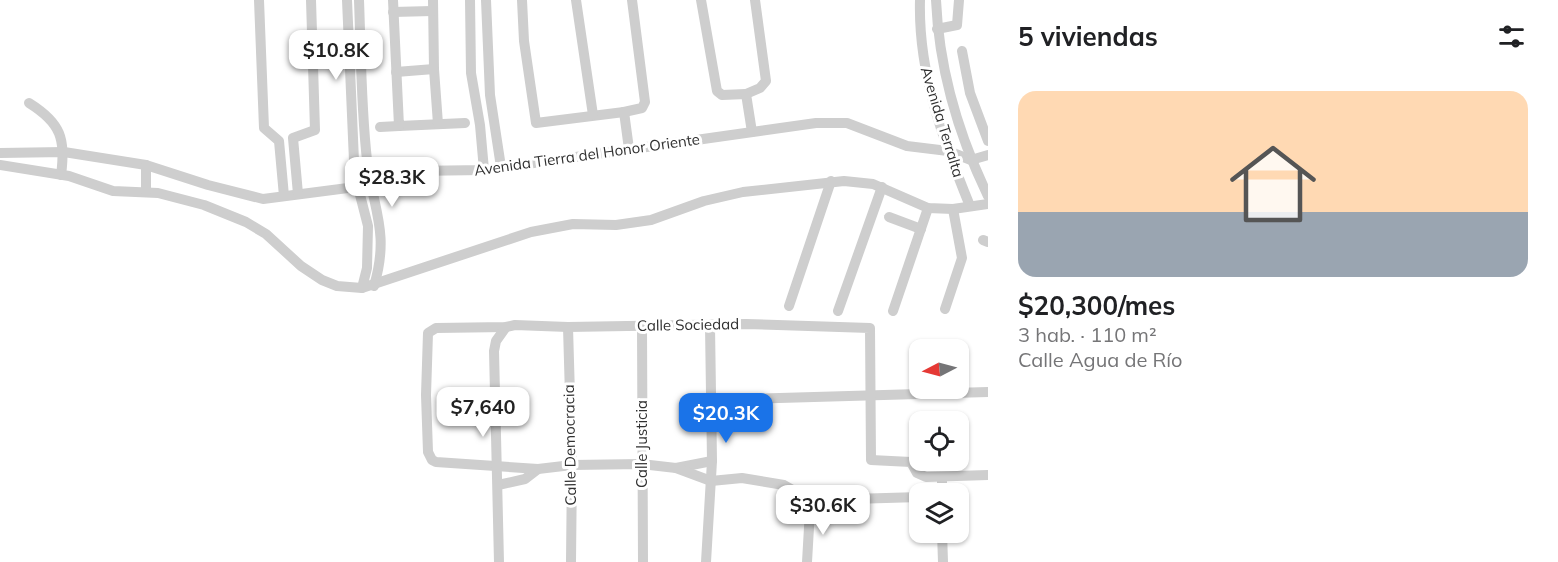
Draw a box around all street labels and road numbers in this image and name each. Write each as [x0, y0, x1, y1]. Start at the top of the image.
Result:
street label: Avenida Terralta [917, 64, 968, 179]
street label: Avenida Tierra del Honor Oriente [473, 129, 701, 180]
street label: Calle Sociedad [637, 314, 739, 335]
street label: Calle Democracia [559, 384, 580, 506]
street label: Calle Justicia [632, 400, 651, 488]

